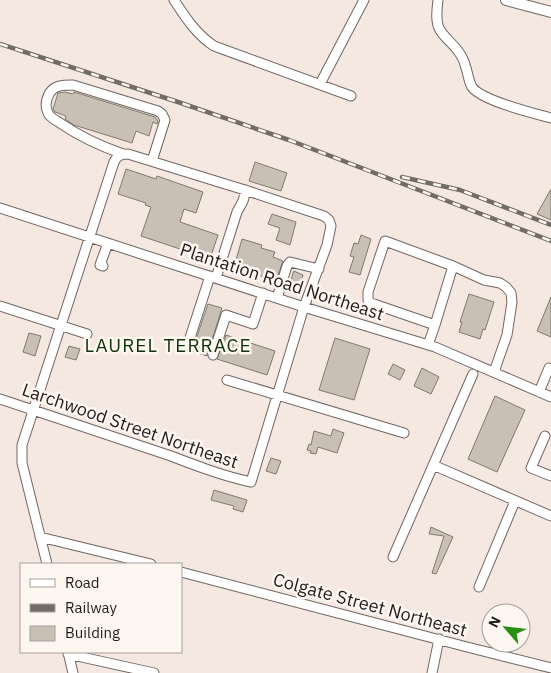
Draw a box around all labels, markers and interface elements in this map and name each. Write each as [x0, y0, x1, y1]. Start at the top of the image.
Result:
street label: Plantation Road Northeast [177, 238, 387, 325]
district label: LAUREL TERRACE [85, 333, 251, 357]
street label: Larchwood Street Northeast [19, 378, 241, 473]
legend [20, 563, 182, 653]
street label: Colgate Street Northeast [271, 568, 470, 641]
text: Road [65, 573, 100, 592]
text: Railway [65, 598, 118, 617]
north arrow [481, 603, 531, 653]
text: N [484, 613, 505, 631]
text: Building [65, 623, 120, 642]

